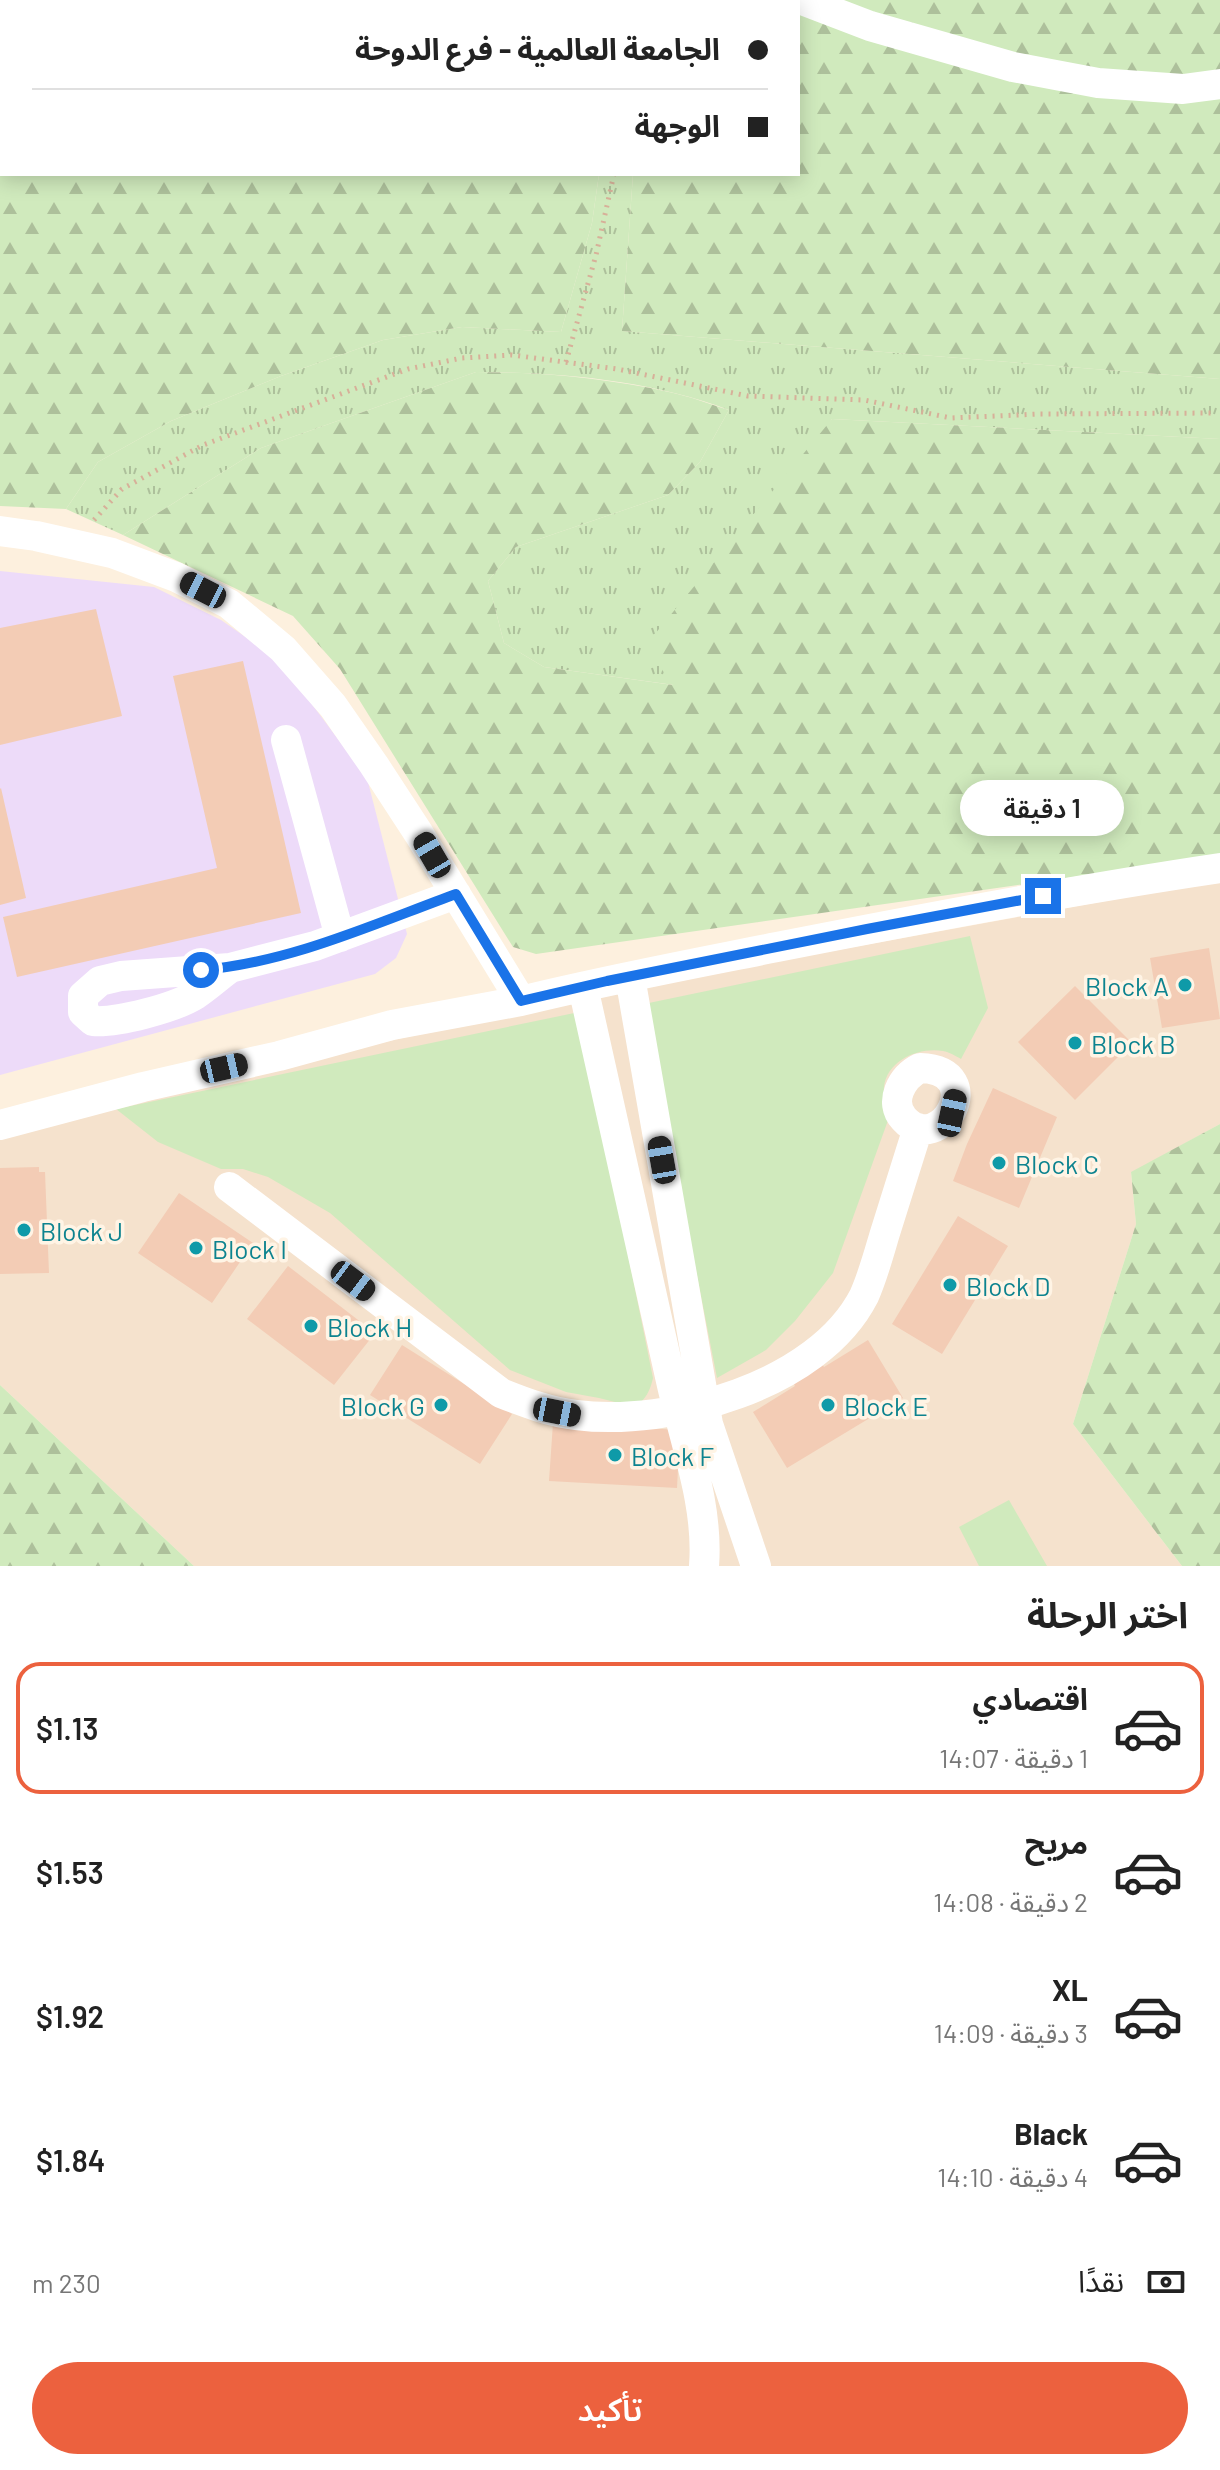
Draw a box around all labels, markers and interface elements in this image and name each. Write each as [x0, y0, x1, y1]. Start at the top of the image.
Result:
text: الجامعة العالمية - فرع الدوحة [355, 30, 720, 66]
text: الوجهة [635, 107, 720, 143]
car [176, 568, 230, 612]
callout: 1 دقيقة [961, 780, 1125, 836]
text: 1 دقيقة [1003, 792, 1081, 823]
car [410, 828, 454, 882]
route end [1025, 878, 1061, 914]
route start [183, 952, 219, 988]
place label: Block A [1085, 970, 1169, 1001]
marker: Block A [1176, 976, 1194, 994]
place label: Block B [1091, 1028, 1176, 1059]
marker: Block B [1066, 1034, 1084, 1052]
car [198, 1051, 250, 1085]
car [935, 1087, 969, 1139]
car [646, 1134, 678, 1186]
place label: Block C [1015, 1148, 1099, 1179]
marker: Block C [990, 1154, 1008, 1172]
place label: Block J [40, 1215, 123, 1246]
marker: Block J [15, 1221, 33, 1239]
place label: Block I [212, 1233, 287, 1264]
marker: Block I [187, 1239, 205, 1257]
car [327, 1257, 379, 1305]
place label: Block D [966, 1270, 1050, 1301]
marker: Block D [941, 1276, 959, 1294]
place label: Block H [327, 1311, 412, 1342]
marker: Block H [302, 1317, 320, 1335]
place label: Block G [341, 1390, 425, 1421]
place label: Block E [844, 1390, 928, 1421]
marker: Block G [432, 1396, 450, 1414]
car [531, 1396, 583, 1428]
marker: Block E [819, 1396, 837, 1414]
place label: Block F [631, 1440, 714, 1471]
marker: Block F [606, 1446, 624, 1464]
text: اختر الرحلة [1027, 1592, 1188, 1635]
text: اقتصادي [973, 1680, 1088, 1716]
icon: car [1112, 1692, 1184, 1764]
text: $1.13 [36, 1710, 98, 1746]
text: 1 دقيقة · 14:07 [939, 1742, 1088, 1773]
text: مريح [1025, 1824, 1088, 1860]
icon: car [1112, 1836, 1184, 1908]
text: $1.53 [36, 1854, 104, 1890]
text: 2 دقيقة · 14:08 [933, 1886, 1088, 1917]
text: XL [1052, 1971, 1088, 2007]
icon: car [1112, 1980, 1184, 2052]
text: $1.92 [36, 1998, 104, 2034]
text: 3 دقيقة · 14:09 [934, 2017, 1088, 2048]
text: Black [1014, 2115, 1088, 2151]
icon: car [1112, 2124, 1184, 2196]
text: $1.84 [36, 2142, 105, 2178]
text: 4 دقيقة · 14:10 [937, 2161, 1088, 2192]
icon: cash [1144, 2260, 1188, 2304]
text: نقدًا [1078, 2262, 1124, 2298]
text: 230 m [32, 2267, 101, 2298]
button: تأكيد [32, 2362, 1188, 2454]

